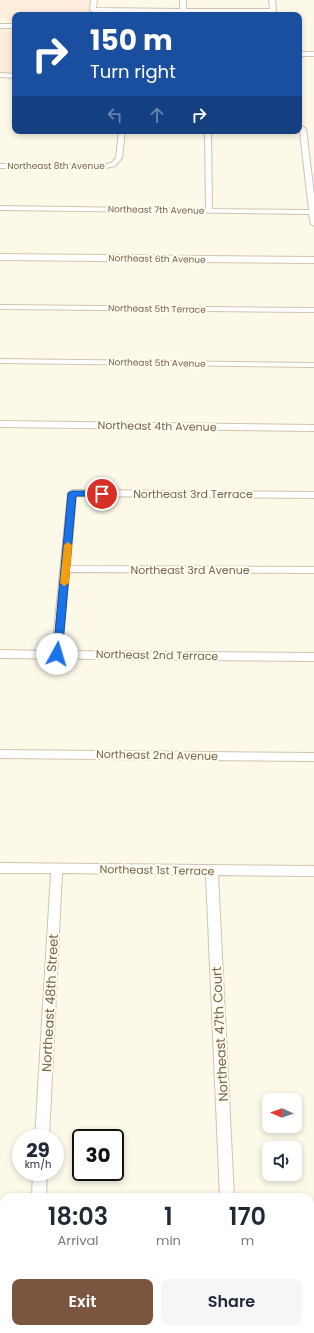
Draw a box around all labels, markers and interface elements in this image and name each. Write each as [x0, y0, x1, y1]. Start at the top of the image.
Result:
text: 150 m [90, 21, 173, 60]
icon: right [24, 28, 76, 80]
text: Turn right [90, 59, 176, 84]
icon: left [104, 104, 126, 126]
icon: ahead [146, 104, 168, 126]
icon: right [188, 104, 210, 126]
street label: Northeast 8th Avenue [7, 160, 105, 172]
street label: Northeast 7th Avenue [108, 203, 205, 217]
street label: Northeast 6th Avenue [108, 252, 206, 266]
street label: Northeast 5th Terrace [108, 302, 206, 316]
street label: Northeast 5th Avenue [108, 356, 206, 370]
street label: Northeast 4th Avenue [97, 417, 217, 435]
pin [85, 477, 119, 511]
icon: arrive [91, 483, 113, 505]
street label: Northeast 3rd Terrace [133, 486, 253, 502]
street label: Northeast 3rd Avenue [130, 562, 250, 578]
position arrow [36, 633, 78, 675]
street label: Northeast 2nd Terrace [96, 646, 219, 664]
street label: Northeast 2nd Avenue [96, 746, 218, 764]
street label: Northeast 1st Terrace [99, 861, 215, 879]
street label: Northeast 48th Street [37, 933, 63, 1072]
street label: Northeast 47th Court [207, 966, 233, 1102]
north arrow [262, 1093, 302, 1133]
map controls [262, 1093, 302, 1181]
speed limit sign: 30 [72, 1129, 124, 1181]
text: 29 [26, 1136, 50, 1164]
button: sound [262, 1141, 302, 1181]
text: km/h [25, 1157, 51, 1172]
text: 18:03 [48, 1200, 108, 1233]
text: 1 [164, 1200, 173, 1233]
text: 170 [229, 1200, 266, 1233]
text: Arrival [58, 1231, 98, 1250]
text: min [156, 1231, 181, 1250]
text: m [241, 1231, 254, 1250]
button: Exit [12, 1279, 153, 1325]
button: Share [161, 1279, 302, 1325]

